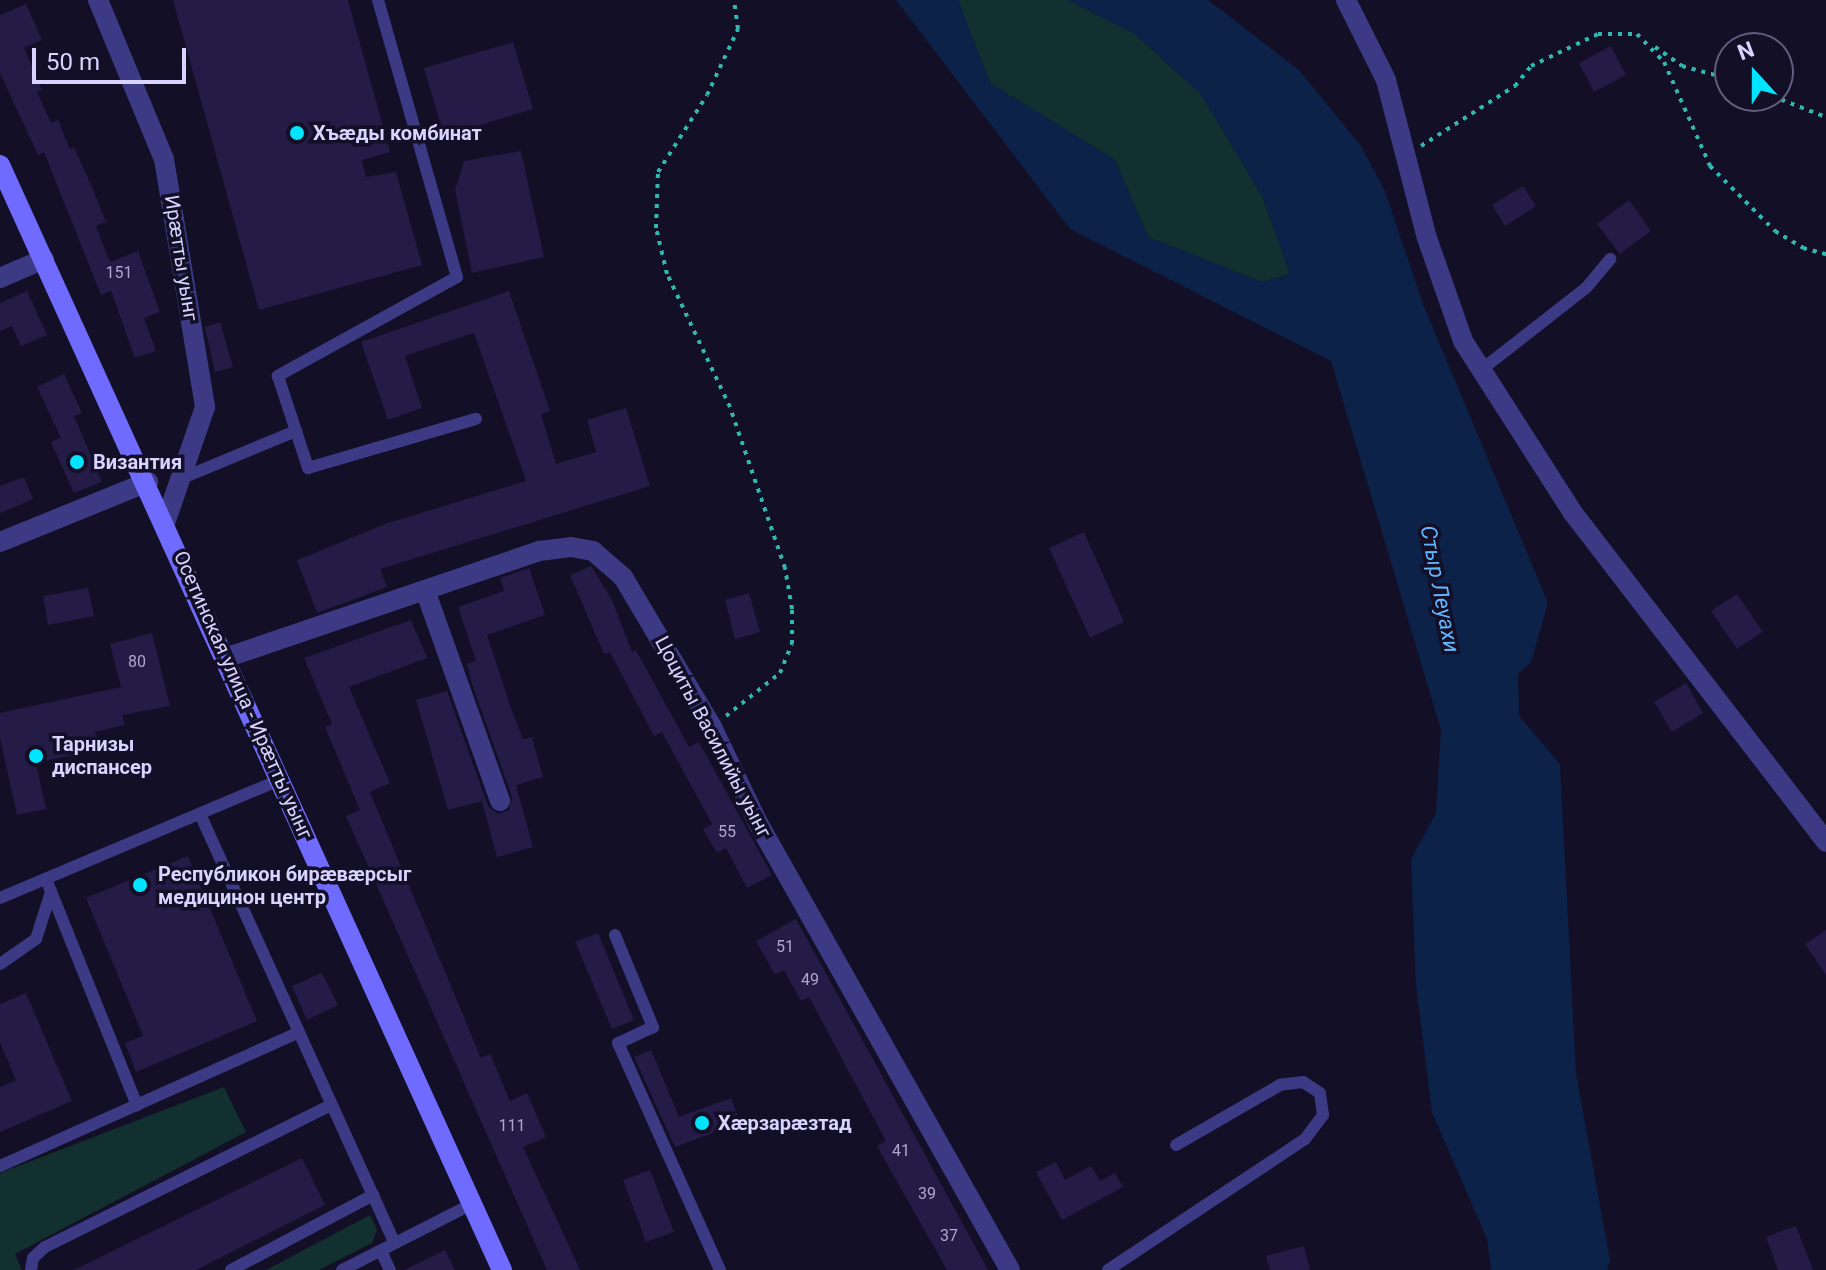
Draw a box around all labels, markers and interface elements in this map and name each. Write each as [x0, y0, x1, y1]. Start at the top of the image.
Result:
scale bar [36, 32, 190, 82]
north arrow [1714, 32, 1794, 112]
text: N [1734, 37, 1758, 65]
text: 50 m [46, 48, 100, 76]
place label: Хъæды комбинат [313, 121, 482, 145]
marker: Хъæды комбинат [288, 124, 306, 142]
street label: Ирæтты уынг [159, 193, 203, 323]
house number: 151 [106, 263, 132, 283]
place label: Византия [93, 450, 182, 474]
marker: Византия [68, 453, 86, 471]
water label: Стыр Леуахи [1415, 523, 1465, 655]
street label: Осетинская улица - Ирæтты уынг [168, 547, 318, 843]
street label: Цоциты Василийы уынг [650, 632, 776, 842]
house number: 80 [128, 652, 146, 672]
place label: Тарнизы диспансер [52, 732, 152, 779]
marker: Тарнизы диспансер [27, 747, 45, 765]
house number: 55 [718, 822, 736, 842]
place label: Республикон бирæвæрсыг медицинон центр [158, 862, 411, 909]
marker: Республикон бирæвæрсыг медицинон центр [129, 874, 151, 896]
house number: 51 [776, 937, 794, 957]
house number: 49 [801, 970, 819, 990]
place label: Хæрзарæзтад [718, 1111, 852, 1135]
marker: Хæрзарæзтад [693, 1114, 711, 1132]
house number: 111 [499, 1116, 525, 1136]
house number: 41 [892, 1141, 910, 1161]
house number: 39 [918, 1184, 936, 1204]
house number: 37 [940, 1226, 958, 1246]

